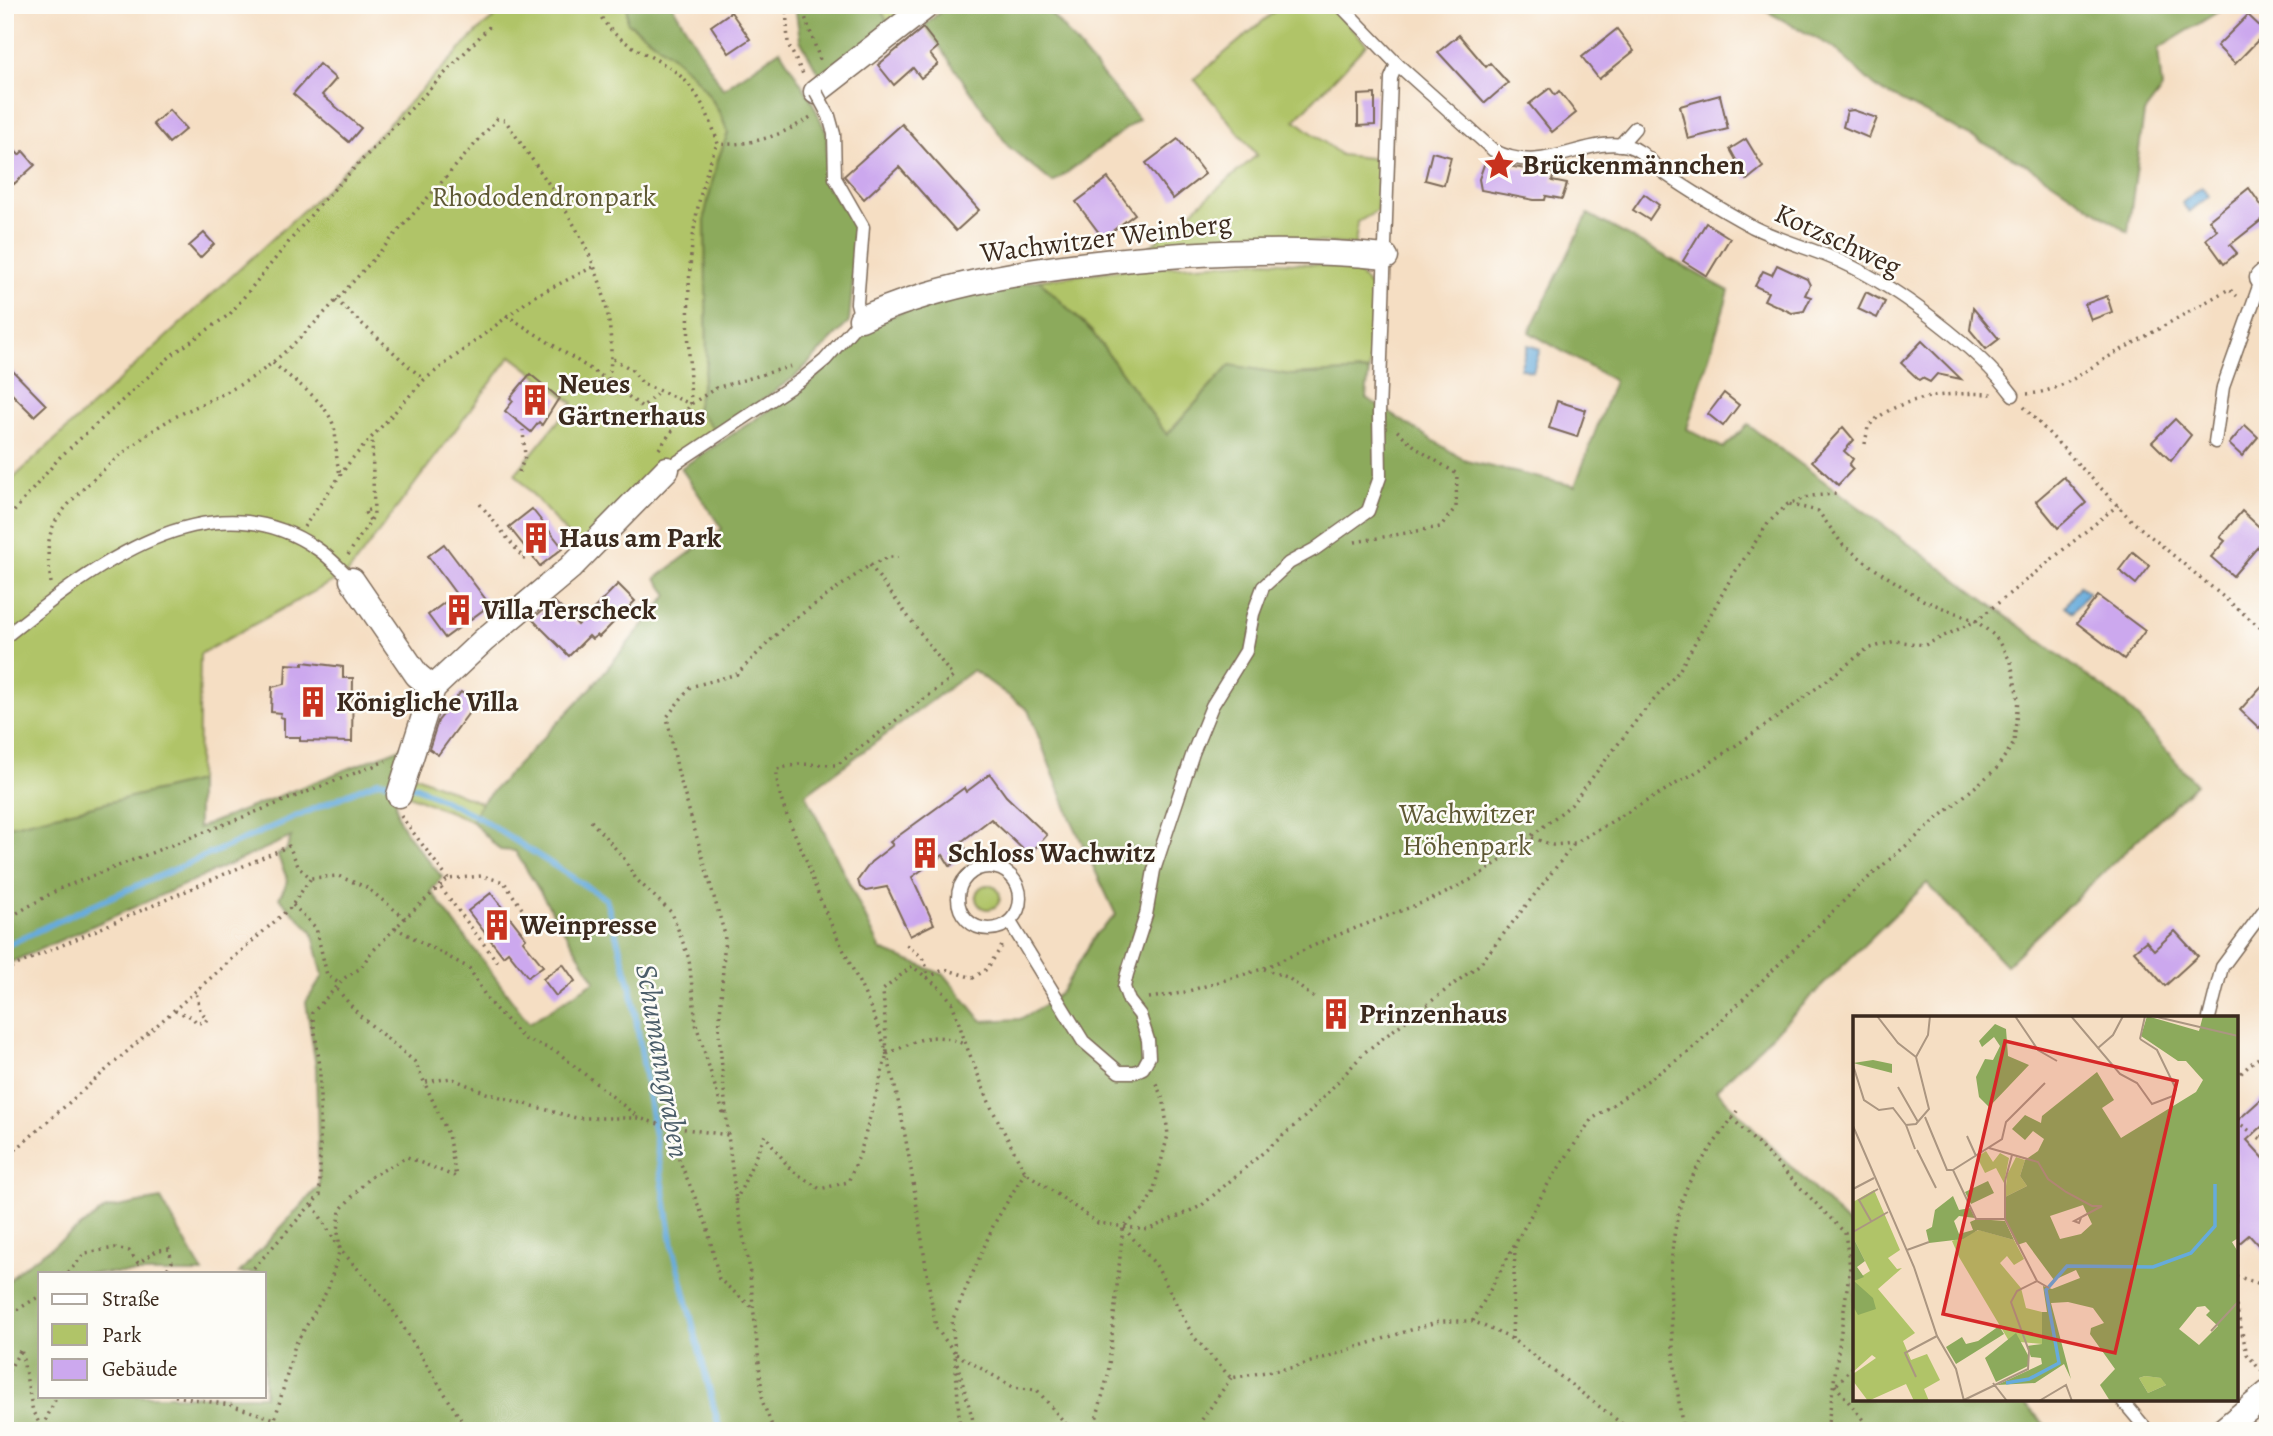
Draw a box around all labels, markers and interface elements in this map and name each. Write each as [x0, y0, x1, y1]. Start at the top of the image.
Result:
place label: Brückenmännchen [1522, 146, 1745, 184]
place icon: Brückenmännchen [1482, 148, 1516, 182]
park label: Rhododendronpark [432, 178, 657, 216]
street label: Kotzschweg [1768, 194, 1908, 286]
street label: Wachwitzer Weinberg [977, 204, 1234, 272]
place label: Neues Gärtnerhaus [558, 365, 706, 435]
building icon: Neues Gärtnerhaus [518, 383, 552, 417]
place label: Haus am Park [559, 519, 722, 557]
building icon: Haus am Park [519, 521, 553, 555]
place label: Villa Terscheck [481, 591, 657, 629]
building icon: Villa Terscheck [442, 593, 476, 627]
place label: Königliche Villa [336, 683, 519, 721]
building icon: Königliche Villa [296, 685, 330, 719]
park label: Wachwitzer Höhenpark [1398, 795, 1535, 865]
place label: Schloss Wachwitz [948, 834, 1156, 872]
building icon: Schloss Wachwitz [908, 836, 942, 870]
place label: Weinpresse [519, 906, 657, 944]
building icon: Weinpresse [480, 908, 514, 942]
water label: Schumanngraben [626, 961, 700, 1161]
place label: Prinzenhaus [1359, 995, 1507, 1033]
building icon: Prinzenhaus [1319, 997, 1353, 1031]
inset map [1853, 1016, 2238, 1401]
legend [38, 1272, 266, 1398]
text: Straße [102, 1285, 160, 1313]
text: Park [102, 1321, 142, 1349]
text: Gebäude [102, 1355, 178, 1383]

